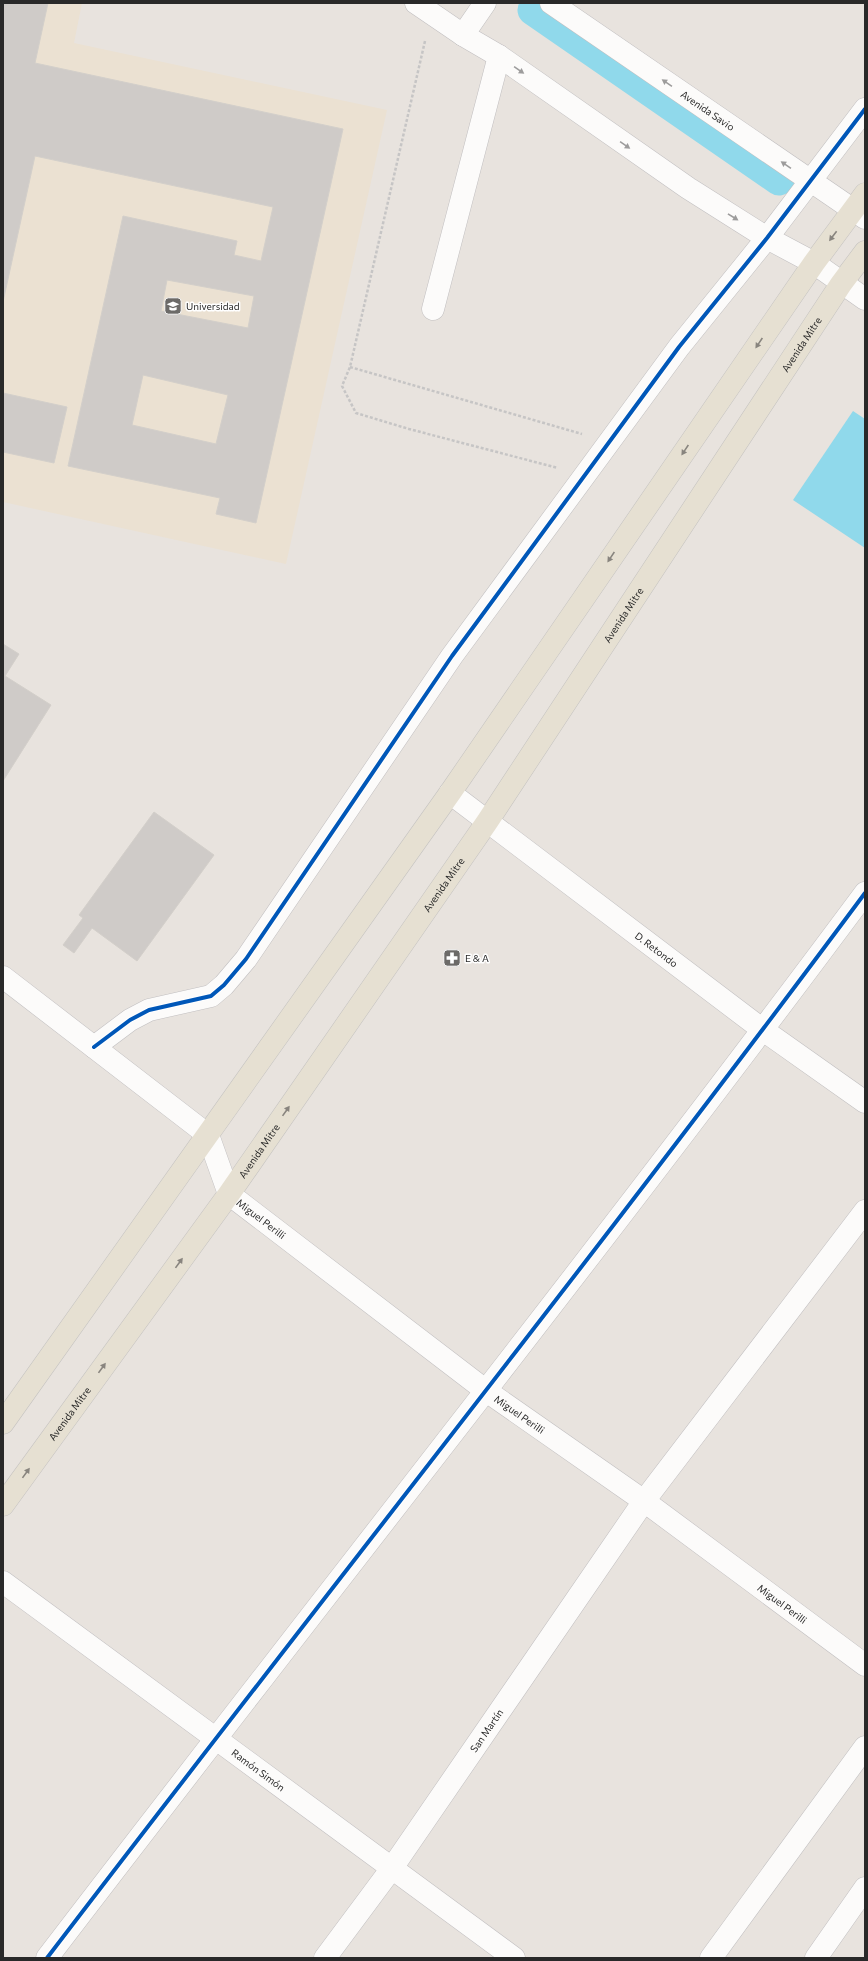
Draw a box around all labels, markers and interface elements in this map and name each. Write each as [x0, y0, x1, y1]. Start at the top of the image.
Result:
one-way arrow [514, 66, 524, 74]
one-way arrow [662, 79, 673, 87]
street label: Avenida Savio [679, 88, 737, 133]
one-way arrow [620, 141, 631, 149]
one-way arrow [781, 161, 791, 169]
one-way arrow [728, 213, 738, 221]
one-way arrow [829, 231, 837, 242]
school or university icon: Universidad [163, 296, 183, 316]
place label: Universidad [186, 300, 240, 312]
street label: Avenida Mitre [779, 315, 824, 374]
one-way arrow [755, 338, 763, 348]
one-way arrow [681, 445, 689, 455]
one-way arrow [607, 552, 615, 562]
street label: Avenida Mitre [601, 585, 646, 645]
street label: Avenida Mitre [421, 855, 467, 914]
street label: D. Retondo [633, 929, 680, 969]
pharmacy icon: E & A [442, 948, 462, 968]
place label: E & A [465, 952, 489, 964]
one-way arrow [282, 1106, 290, 1116]
street label: Avenida Mitre [236, 1121, 282, 1180]
street label: Miguel Perilli [234, 1196, 288, 1241]
one-way arrow [175, 1257, 183, 1268]
one-way arrow [98, 1363, 106, 1373]
street label: Avenida Mitre [46, 1384, 93, 1443]
street label: Miguel Perilli [492, 1392, 547, 1436]
one-way arrow [22, 1468, 30, 1478]
street label: Miguel Perilli [755, 1581, 809, 1626]
street label: San Martín [467, 1707, 505, 1754]
street label: Ramón Simón [229, 1746, 287, 1793]

